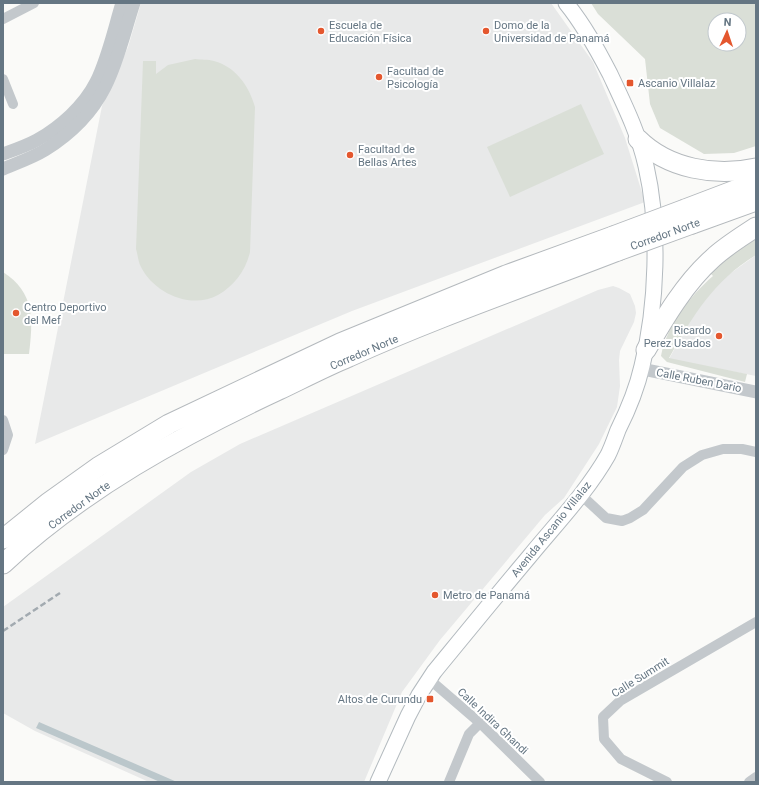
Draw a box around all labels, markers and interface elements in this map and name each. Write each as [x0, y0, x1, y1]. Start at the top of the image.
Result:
north arrow [707, 12, 747, 52]
text: N [723, 16, 732, 29]
place label: Escuela de Educación Física [329, 19, 412, 45]
place label: Domo de la Universidad de Panamá [494, 19, 610, 45]
marker: Escuela de Educación Física [316, 26, 326, 36]
marker: Domo de la Universidad de Panamá [481, 26, 491, 36]
place label: Facultad de Psicología [387, 65, 444, 91]
marker: Facultad de Psicología [374, 72, 384, 82]
place label: Ascanio Villalaz [638, 77, 716, 90]
marker: Ascanio Villalaz [625, 78, 635, 88]
place label: Facultad de Bellas Artes [358, 143, 417, 169]
marker: Facultad de Bellas Artes [345, 150, 355, 160]
street label: Corredor Norte [629, 216, 702, 253]
place label: Centro Deportivo del Mef [24, 301, 107, 327]
marker: Centro Deportivo del Mef [11, 308, 21, 318]
place label: Ricardo Perez Usados [644, 324, 711, 350]
marker: Ricardo Perez Usados [714, 331, 724, 341]
street label: Corredor Norte [328, 332, 401, 373]
street label: Calle Ruben Dario [655, 366, 743, 395]
street label: Corredor Norte [46, 479, 113, 532]
street label: Avenida Ascanio Villalaz [509, 479, 594, 580]
place label: Metro de Panamá [443, 589, 530, 602]
marker: Metro de Panamá [430, 590, 440, 600]
street label: Calle Summit [609, 654, 672, 700]
street label: Calle Indira Ghandi [455, 685, 531, 757]
place label: Altos de Curundu [338, 693, 422, 706]
marker: Altos de Curundu [425, 694, 435, 704]

